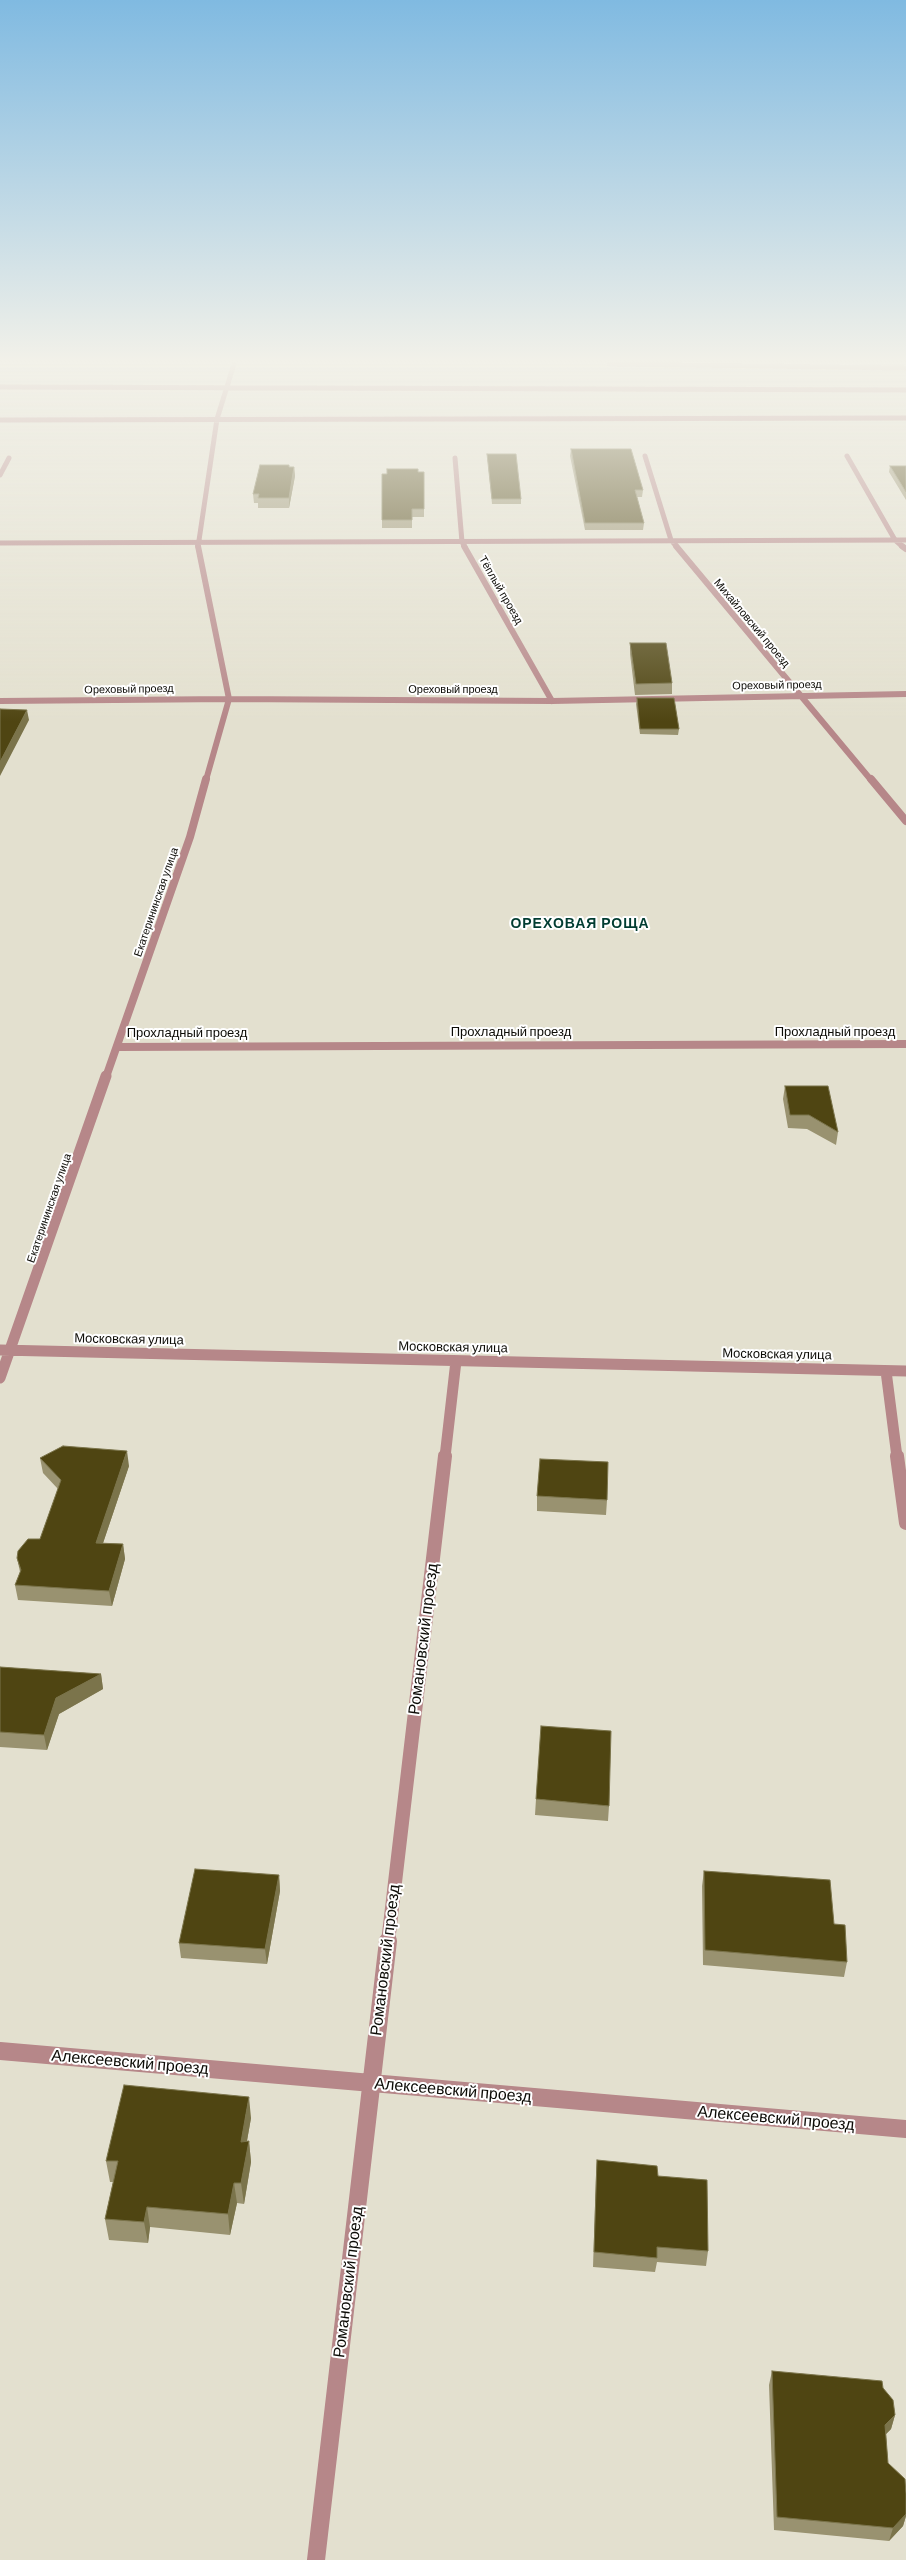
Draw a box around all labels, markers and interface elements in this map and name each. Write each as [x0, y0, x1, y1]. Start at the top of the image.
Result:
street label: Тёплый проезд [476, 553, 526, 627]
street label: Михайловский проезд [711, 576, 793, 670]
street label: Ореховый проезд [732, 678, 822, 692]
street label: Ореховый проезд [84, 682, 174, 696]
street label: Ореховый проезд [408, 682, 498, 696]
street label: Екатерининская улица [131, 846, 181, 958]
district label: ОРЕХОВАЯ РОЩА [510, 915, 650, 931]
street label: Прохладный проезд [451, 1024, 571, 1040]
street label: Прохладный проезд [775, 1024, 895, 1040]
street label: Прохладный проезд [127, 1025, 247, 1041]
street label: Екатерининская улица [24, 1152, 74, 1264]
street label: Московская улица [74, 1330, 184, 1348]
street label: Московская улица [398, 1338, 508, 1356]
street label: Московская улица [722, 1345, 832, 1363]
street label: Романовский проезд [404, 1562, 442, 1716]
street label: Романовский проезд [366, 1883, 404, 2037]
street label: Алексеевский проезд [51, 2046, 209, 2078]
street label: Алексеевский проезд [374, 2074, 532, 2106]
street label: Алексеевский проезд [697, 2102, 855, 2134]
street label: Романовский проезд [329, 2205, 367, 2359]

